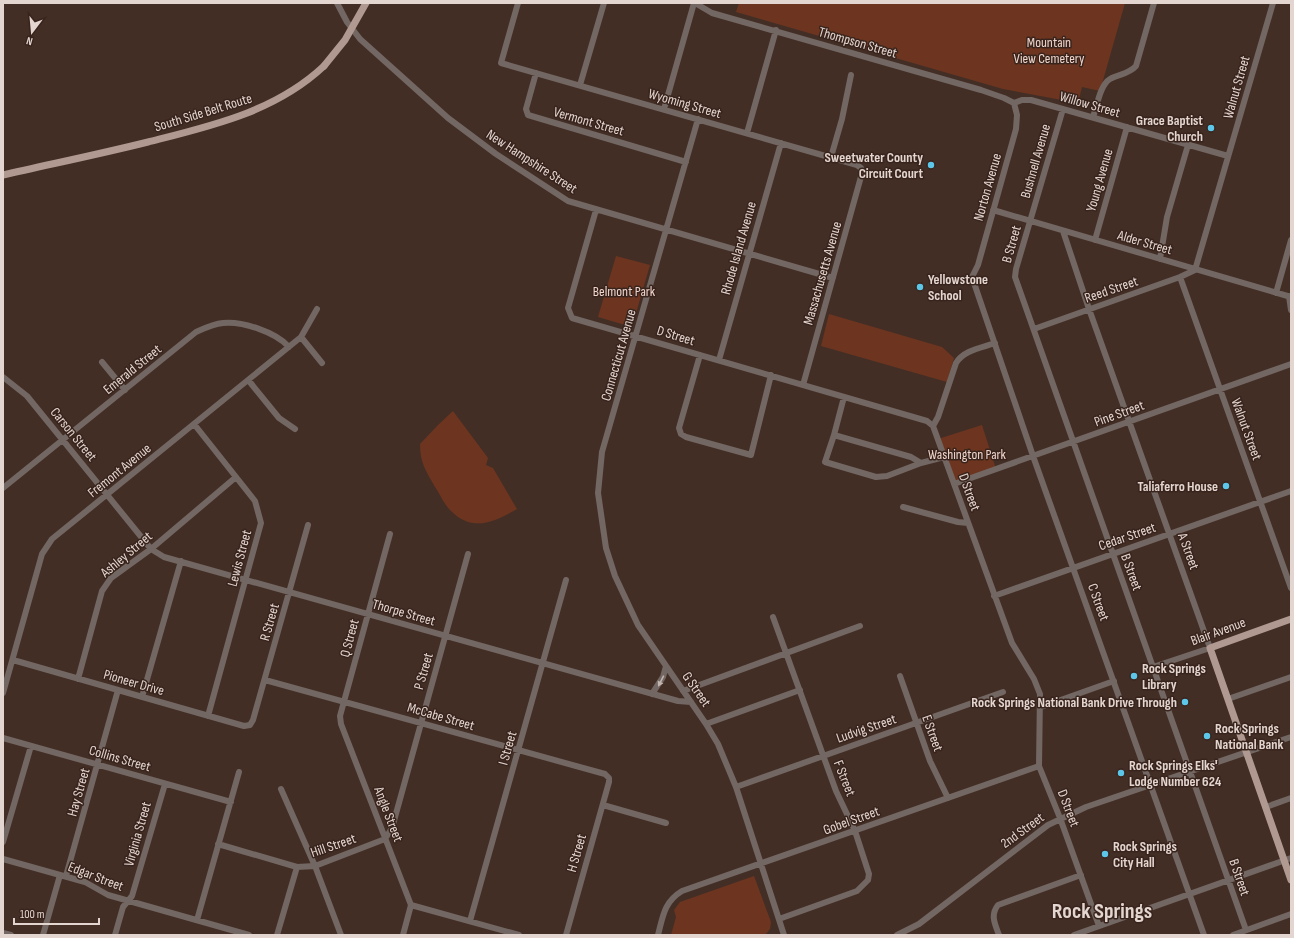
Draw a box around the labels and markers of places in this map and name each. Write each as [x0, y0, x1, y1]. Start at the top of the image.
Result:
place label: Grace Baptist Church [1136, 112, 1203, 145]
marker: Grace Baptist Church [1206, 123, 1216, 133]
place label: Sweetwater County Circuit Court [825, 149, 923, 182]
marker: Sweetwater County Circuit Court [926, 160, 936, 170]
place label: Yellowstone School [928, 271, 988, 304]
marker: Yellowstone School [915, 282, 925, 292]
place label: Taliaferro House [1137, 478, 1218, 495]
marker: Taliaferro House [1221, 481, 1231, 491]
place label: Rock Springs Library [1142, 660, 1206, 693]
marker: Rock Springs Library [1129, 671, 1139, 681]
place label: Rock Springs National Bank Drive Through [971, 694, 1177, 711]
marker: Rock Springs National Bank Drive Through [1180, 697, 1190, 707]
place label: Rock Springs National Bank [1215, 720, 1283, 753]
marker: Rock Springs National Bank [1202, 731, 1212, 741]
place label: Rock Springs Elks' Lodge Number 624 [1129, 757, 1222, 790]
marker: Rock Springs Elks' Lodge Number 624 [1116, 768, 1126, 778]
place label: Rock Springs City Hall [1113, 838, 1177, 871]
marker: Rock Springs City Hall [1100, 849, 1110, 859]

